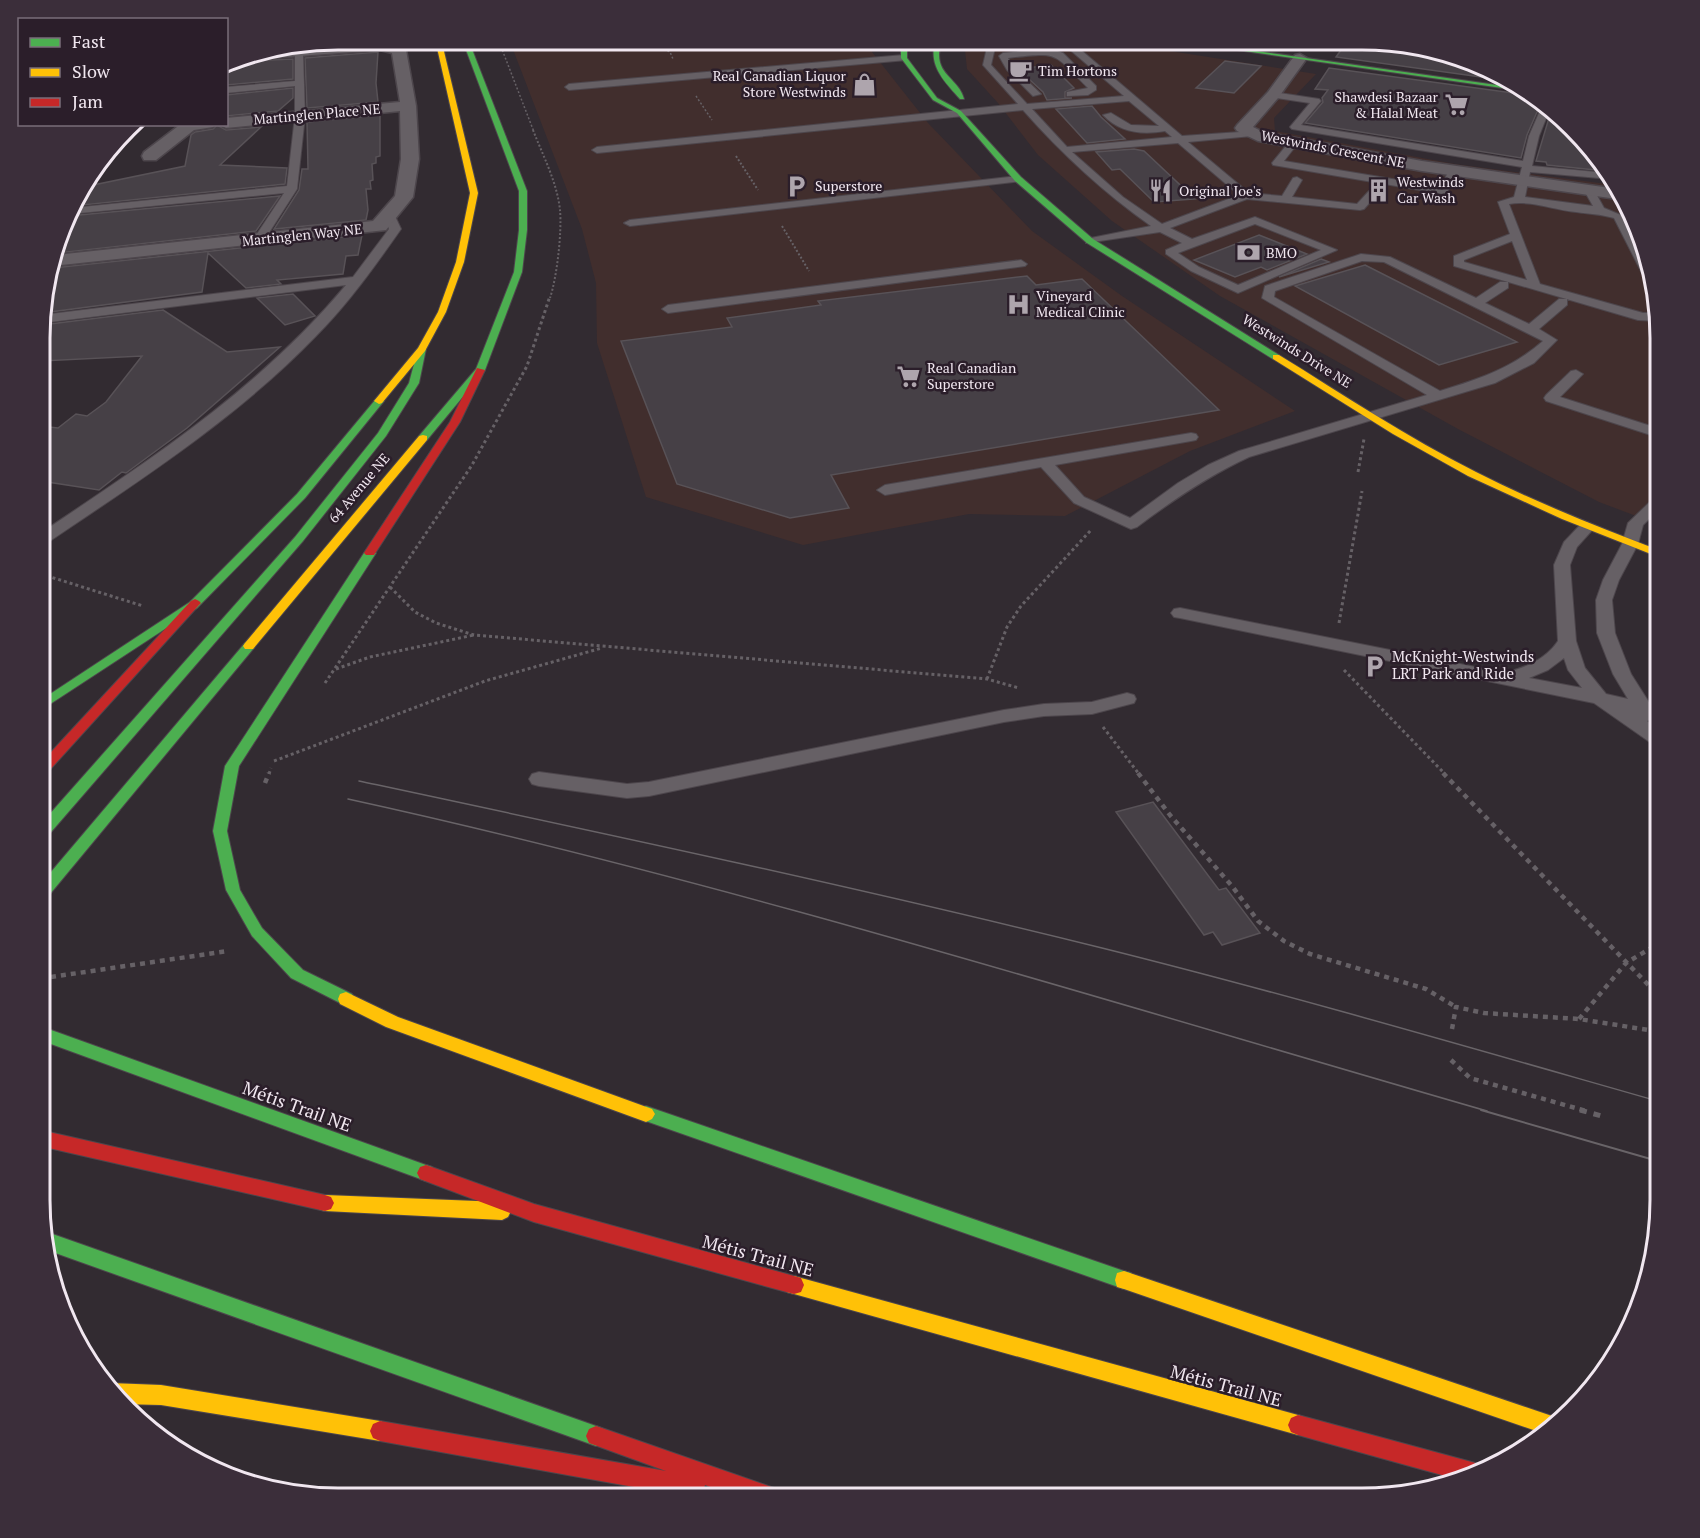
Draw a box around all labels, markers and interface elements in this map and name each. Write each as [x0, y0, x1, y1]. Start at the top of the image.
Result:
legend [18, 18, 228, 126]
text: Fast [72, 29, 106, 53]
cafe icon: Tim Hortons [1007, 58, 1033, 84]
text: Slow [72, 59, 111, 83]
place label: Tim Hortons [1038, 61, 1117, 80]
place label: Real Canadian Liquor Store Westwinds [713, 66, 847, 101]
shop icon: Real Canadian Liquor Store Westwinds [851, 71, 877, 97]
place label: Shawdesi Bazaar & Halal Meat [1334, 87, 1439, 122]
text: Jam [72, 89, 103, 113]
supermarket icon: Shawdesi Bazaar & Halal Meat [1443, 92, 1469, 118]
street label: Martinglen Place NE [253, 98, 381, 129]
street label: Westwinds Crescent NE [1259, 125, 1407, 172]
place label: Westwinds Car Wash [1397, 172, 1464, 207]
parking icon: Superstore [784, 173, 810, 199]
place label: Superstore [815, 176, 882, 195]
building icon: Westwinds Car Wash [1366, 177, 1392, 203]
restaurant icon: Original Joe's [1148, 178, 1174, 204]
place label: Original Joe's [1179, 181, 1261, 200]
street label: Martinglen Way NE [241, 219, 363, 250]
bank icon: BMO [1235, 240, 1261, 266]
place label: BMO [1266, 243, 1297, 262]
place label: Vineyard Medical Clinic [1036, 286, 1125, 321]
hospital icon: Vineyard Medical Clinic [1005, 291, 1031, 317]
street label: Westwinds Drive NE [1239, 309, 1356, 392]
place label: Real Canadian Superstore [927, 358, 1017, 393]
supermarket icon: Real Canadian Superstore [896, 363, 922, 389]
street label: 64 Avenue NE [324, 449, 393, 527]
place label: McKnight-Westwinds LRT Park and Ride [1392, 646, 1534, 683]
parking icon: McKnight-Westwinds LRT Park and Ride [1361, 653, 1387, 679]
street label: Métis Trail NE [239, 1075, 355, 1137]
street label: Métis Trail NE [700, 1229, 817, 1281]
street label: Métis Trail NE [1168, 1359, 1285, 1411]

